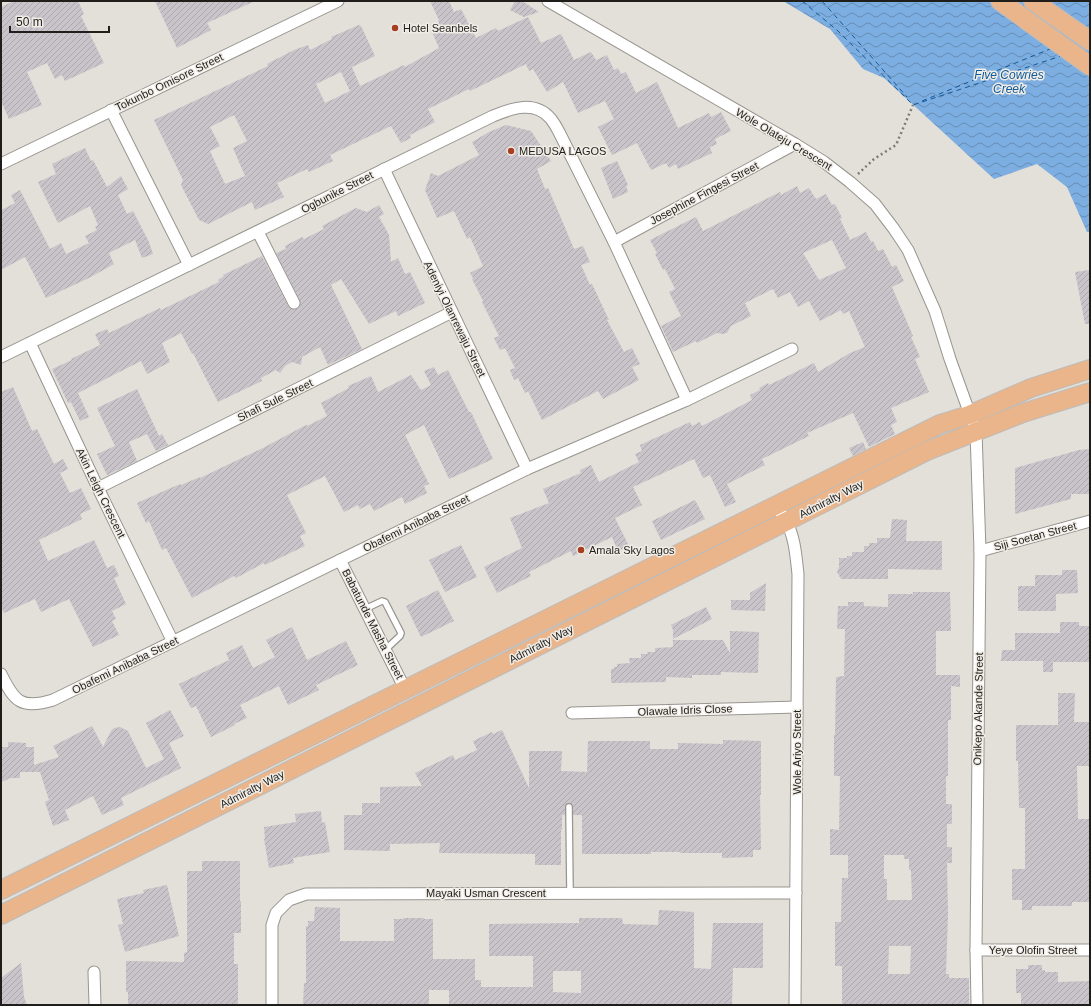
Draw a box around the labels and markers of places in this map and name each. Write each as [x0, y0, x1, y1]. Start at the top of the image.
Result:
place label: Hotel Seanbels [403, 22, 478, 34]
marker: Hotel Seanbels [390, 23, 400, 33]
place label: MEDUSA LAGOS [519, 145, 606, 157]
marker: MEDUSA LAGOS [506, 146, 516, 156]
place label: Amala Sky Lagos [589, 544, 675, 556]
marker: Amala Sky Lagos [576, 545, 586, 555]

